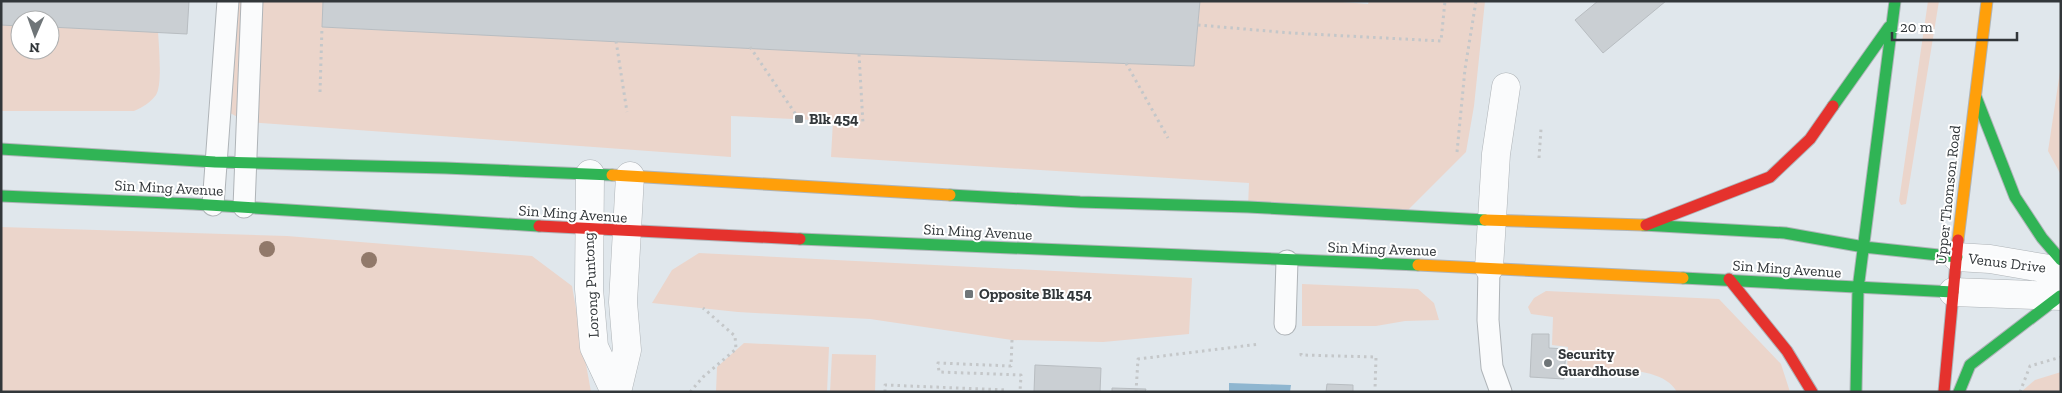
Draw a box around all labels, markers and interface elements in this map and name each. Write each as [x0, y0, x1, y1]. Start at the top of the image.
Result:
north arrow [10, 10, 60, 60]
scale bar [1892, 10, 2017, 42]
text: 20 m [1900, 18, 1933, 36]
text: N [29, 39, 40, 56]
place label: Blk 454 [809, 110, 859, 128]
marker: Blk 454 [793, 113, 805, 125]
street label: Upper Thomson Road [1932, 124, 1964, 266]
street label: Sin Ming Avenue [114, 176, 224, 200]
street label: Sin Ming Avenue [518, 201, 628, 227]
street label: Sin Ming Avenue [923, 220, 1033, 244]
street label: Lorong Puntong [579, 232, 603, 338]
street label: Sin Ming Avenue [1327, 238, 1437, 260]
street label: Venus Drive [1966, 249, 2047, 277]
street label: Sin Ming Avenue [1732, 256, 1842, 282]
place label: Opposite Blk 454 [979, 285, 1092, 303]
marker: Opposite Blk 454 [963, 288, 975, 300]
place label: Security Guardhouse [1558, 345, 1639, 380]
marker: Security Guardhouse [1542, 357, 1554, 369]

